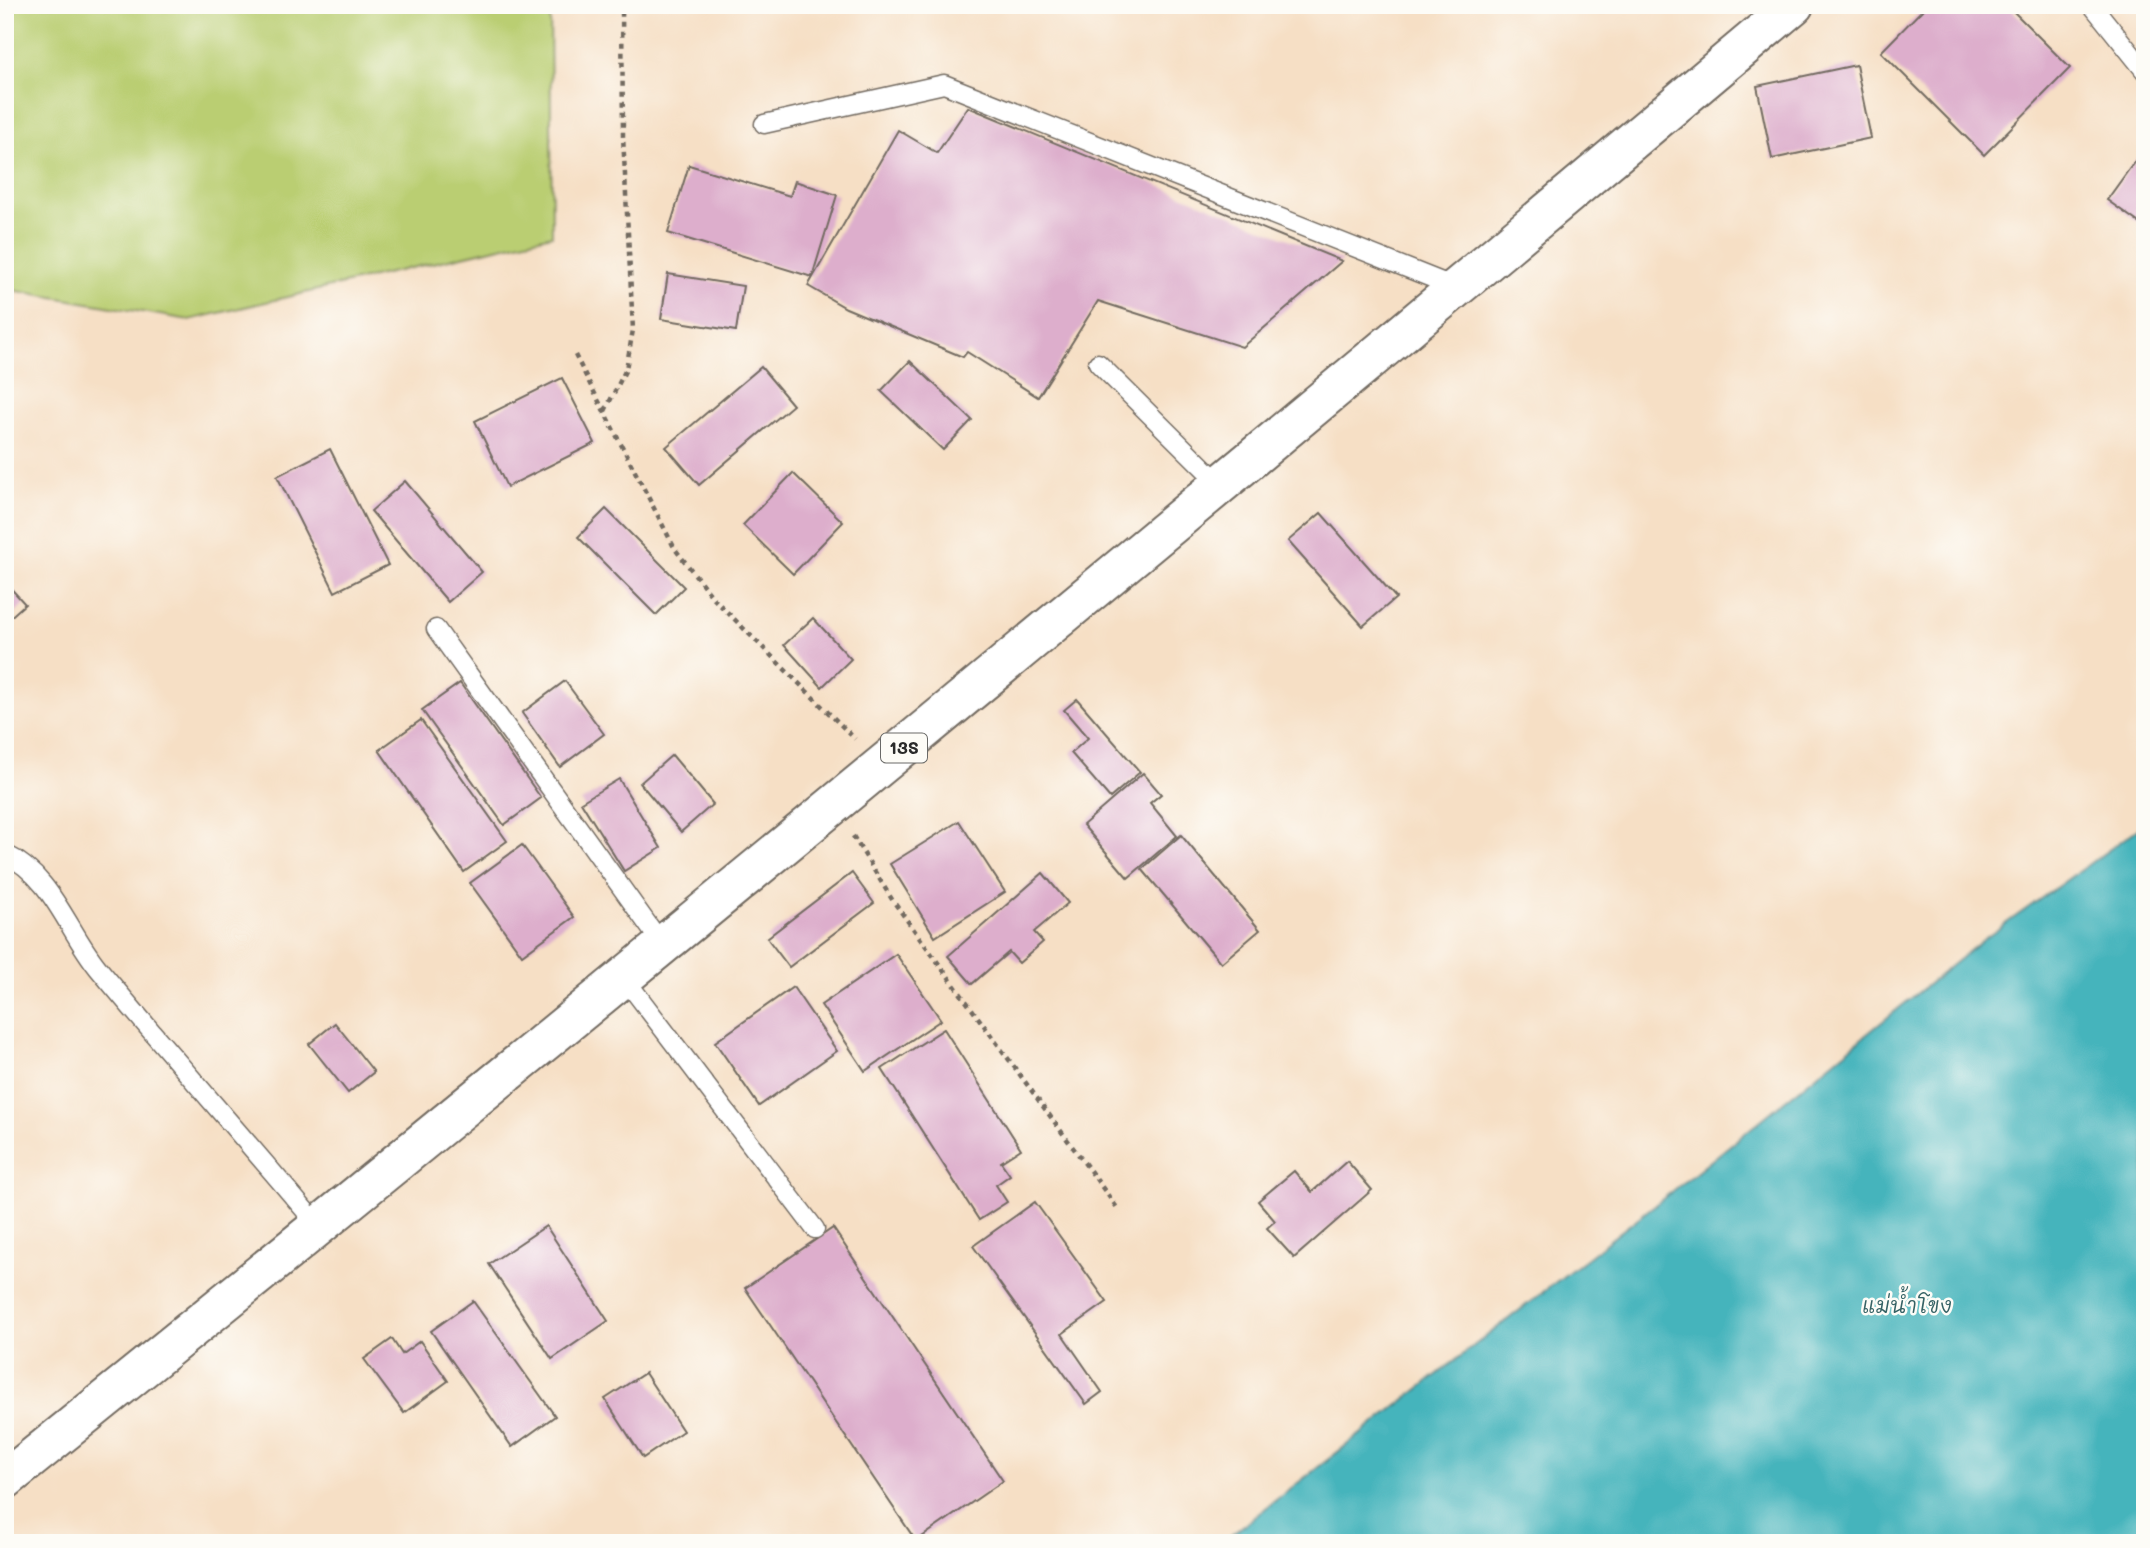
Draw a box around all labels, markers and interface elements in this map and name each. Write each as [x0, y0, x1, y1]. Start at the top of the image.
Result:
road number: 13S [881, 734, 927, 762]
water label: แม่น้ำโขง [1862, 1286, 1952, 1318]

